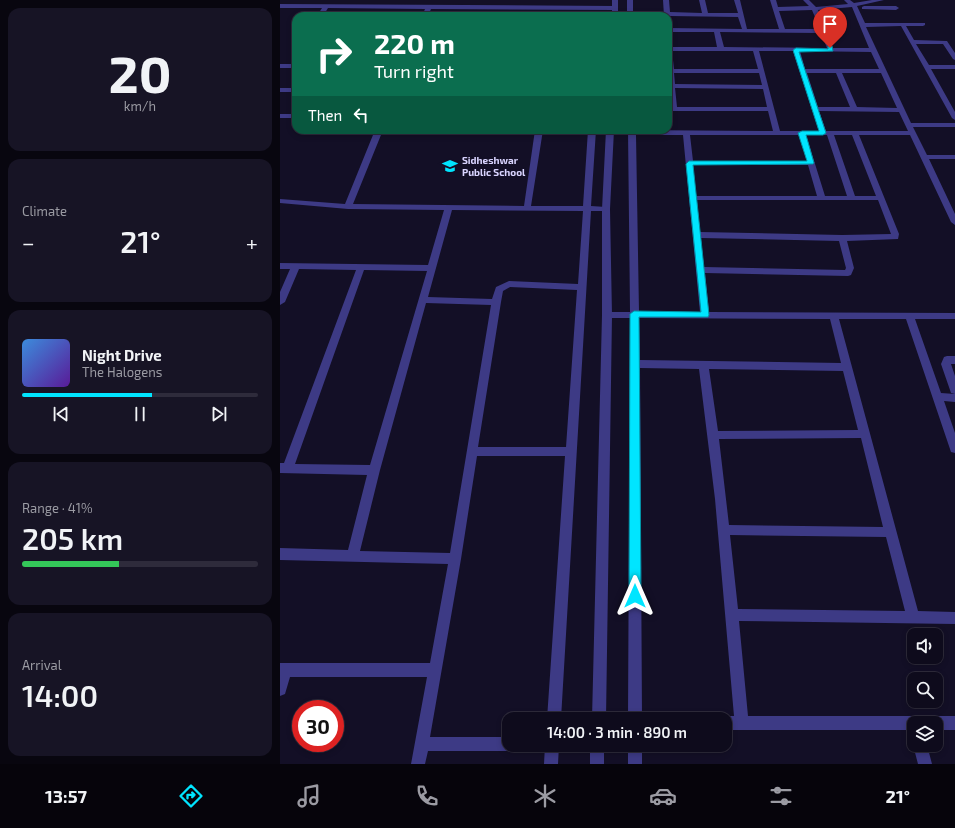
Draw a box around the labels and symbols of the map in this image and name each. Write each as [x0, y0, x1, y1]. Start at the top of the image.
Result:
pin [813, 7.0, 847, 48]
place label: Sidheshwar Public School [462, 154, 526, 178]
school or university icon: Sidheshwar Public School [441, 157, 459, 175]
position arrow [614, 575, 656, 617]
speed limit sign: 30 [292, 700, 344, 752]

